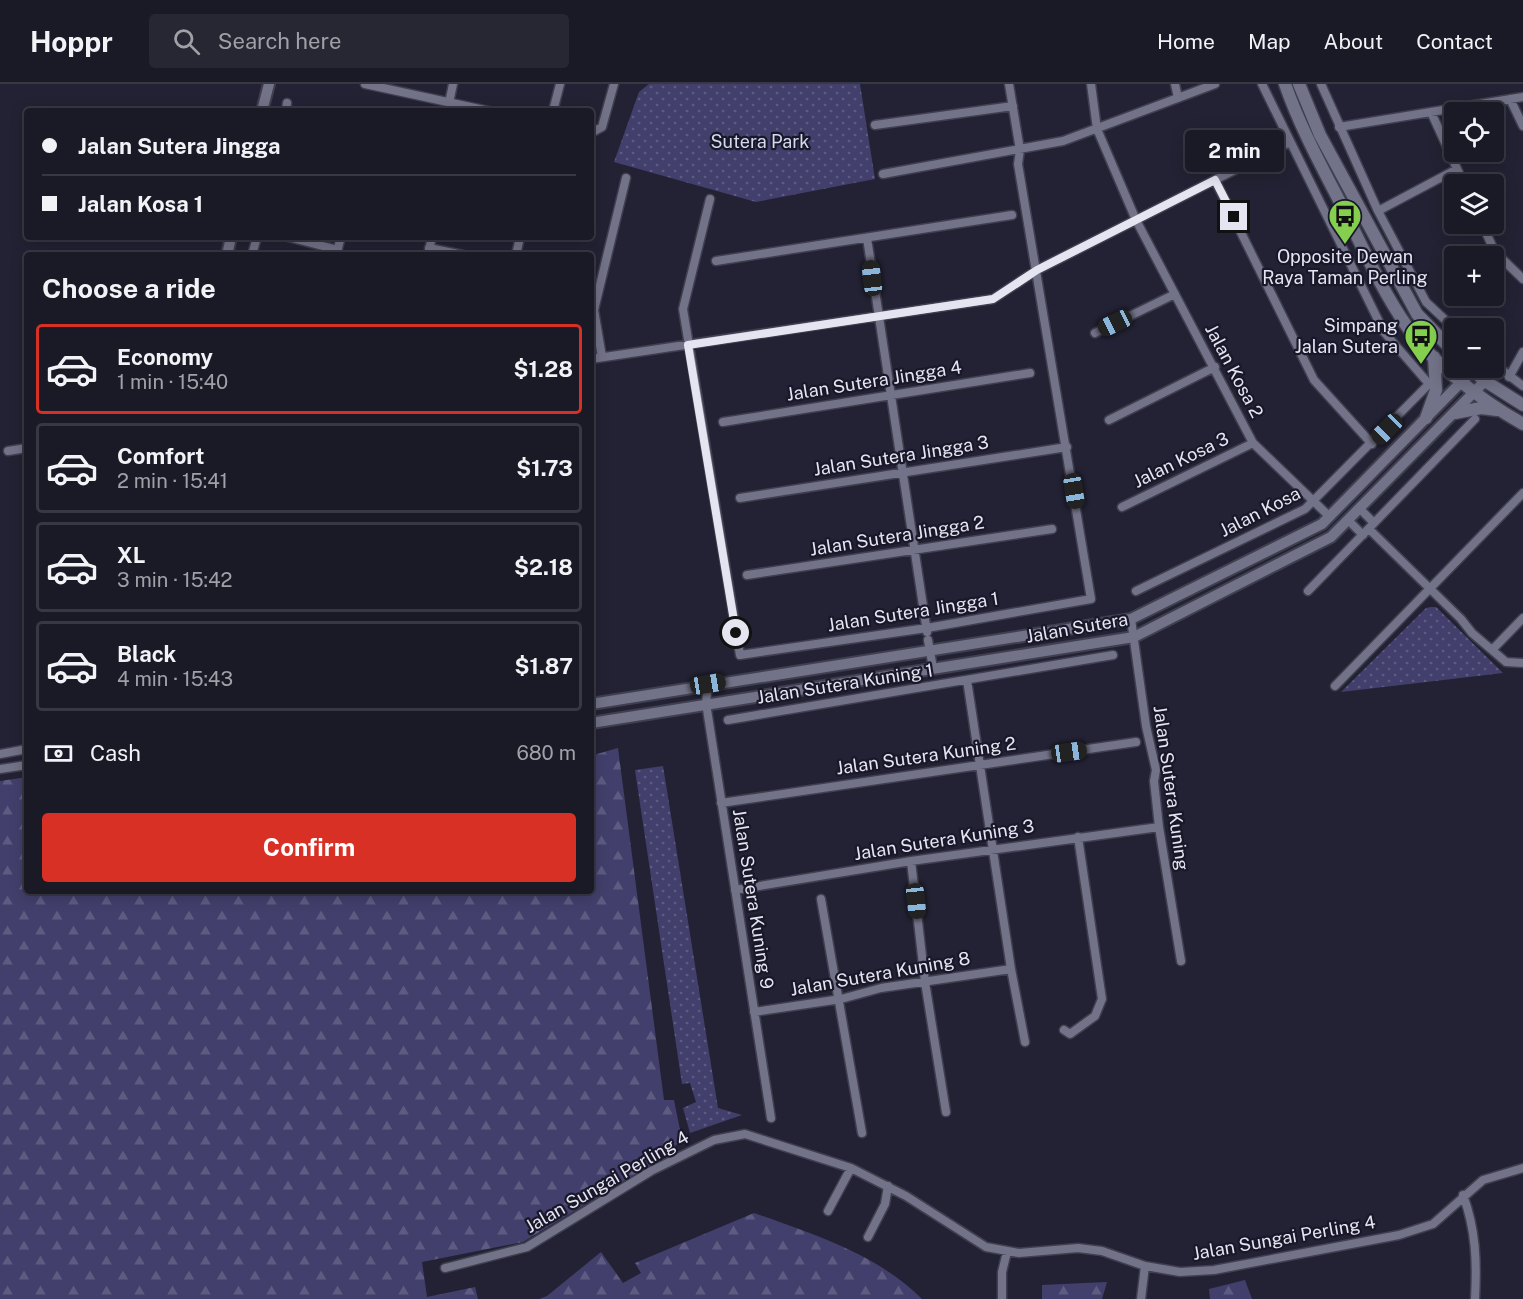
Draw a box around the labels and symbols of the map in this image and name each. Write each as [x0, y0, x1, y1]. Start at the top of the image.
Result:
callout: 2 min [1184, 130, 1284, 172]
park label: Sutera Park [711, 131, 809, 152]
bus stop icon: Opposite Dewan Raya Taman Perling [1327, 198, 1363, 245]
route end [1220, 203, 1247, 230]
place label: Opposite Dewan Raya Taman Perling [1262, 246, 1428, 288]
car [861, 259, 883, 297]
car [1095, 307, 1135, 339]
place label: Simpang Jalan Sutera [1295, 315, 1398, 357]
bus stop icon: Simpang Jalan Sutera [1403, 318, 1439, 365]
street label: Jalan Kosa 2 [1201, 320, 1268, 421]
street label: Jalan Sutera Jingga 4 [785, 356, 963, 405]
car [1368, 410, 1406, 448]
street label: Jalan Kosa 3 [1130, 427, 1232, 492]
street label: Jalan Sutera Jingga 3 [812, 431, 990, 480]
car [1062, 472, 1086, 510]
street label: Jalan Kosa [1216, 482, 1304, 541]
street label: Jalan Sutera Jingga 2 [808, 511, 986, 560]
street label: Jalan Sutera Jingga 1 [826, 588, 1000, 635]
street label: Jalan Sutera [1024, 608, 1130, 647]
route start [722, 619, 749, 646]
street label: Jalan Sutera Kuning 1 [755, 659, 935, 708]
car [689, 672, 727, 696]
street label: Jalan Sutera Kuning [1150, 704, 1193, 872]
street label: Jalan Sutera Kuning 2 [835, 732, 1017, 779]
car [1050, 741, 1088, 763]
street label: Jalan Sutera Kuning 9 [729, 807, 778, 990]
street label: Jalan Sutera Kuning 3 [852, 815, 1035, 864]
car [905, 882, 927, 920]
street label: Jalan Sutera Kuning 8 [788, 947, 972, 1000]
street label: Jalan Sungai Perling 4 [521, 1126, 692, 1237]
street label: Jalan Sungai Perling 4 [1191, 1211, 1377, 1264]

